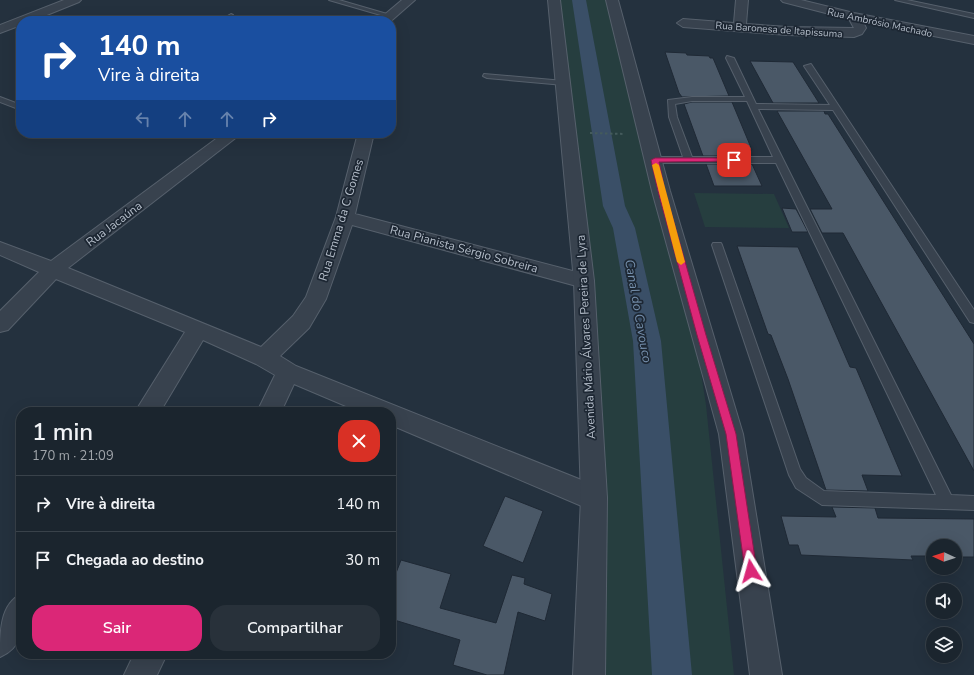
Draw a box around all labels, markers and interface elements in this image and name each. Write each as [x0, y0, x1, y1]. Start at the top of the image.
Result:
street label: Rua Ambrósio Machado [826, 5, 934, 41]
street label: Rua Baronesa de Itapissuma [715, 19, 843, 41]
text: 140 m [98, 27, 181, 65]
icon: right [32, 32, 84, 84]
text: Vire à direita [98, 63, 200, 87]
icon: left [132, 108, 154, 130]
icon: ahead [174, 108, 196, 130]
icon: ahead [216, 108, 238, 130]
icon: right [258, 108, 280, 130]
pin [717, 143, 751, 177]
icon: arrive [723, 149, 745, 171]
street label: Rua Emma da C Gomes [315, 157, 367, 283]
street label: Rua Jacaúna [83, 198, 145, 250]
street label: Rua Pianista Sérgio Sobreira [388, 222, 540, 276]
street label: Avenida Mário Álvares Pereira de Lyra [573, 234, 599, 440]
water label: Canal do Cavouco [620, 258, 656, 364]
text: 1 min [32, 416, 93, 448]
button: close [338, 420, 380, 462]
text: 170 m · 21:09 [32, 447, 114, 465]
icon: right [32, 493, 54, 515]
text: Vire à direita [66, 494, 155, 514]
text: 140 m [336, 494, 380, 514]
north arrow [926, 539, 962, 575]
map controls [926, 539, 962, 663]
icon: arrive [32, 549, 54, 571]
text: Chegada ao destino [66, 550, 204, 570]
text: 30 m [345, 550, 380, 570]
position arrow [730, 550, 772, 592]
button: sound [926, 583, 962, 619]
button: Sair [32, 605, 202, 651]
button: Compartilhar [210, 605, 380, 651]
button: layers [926, 627, 962, 663]

